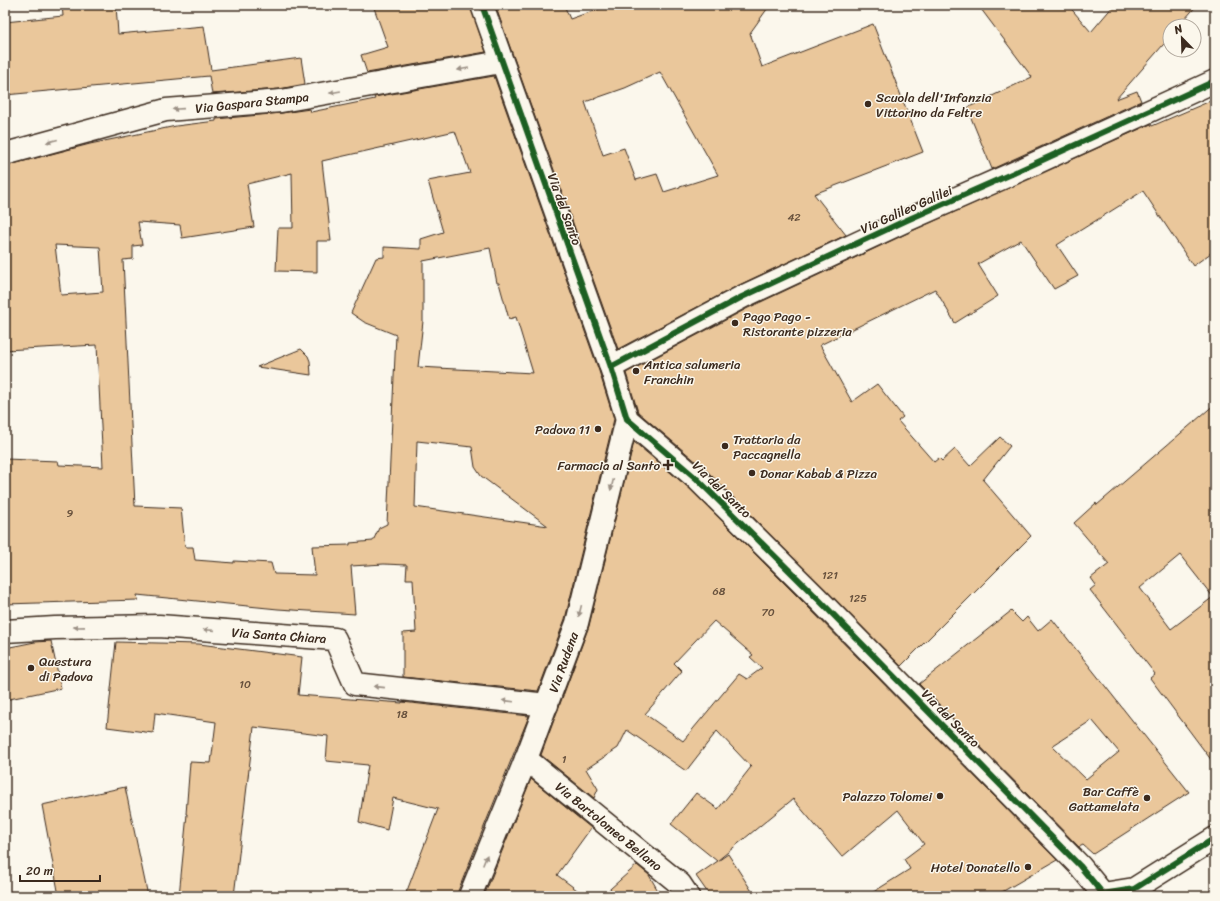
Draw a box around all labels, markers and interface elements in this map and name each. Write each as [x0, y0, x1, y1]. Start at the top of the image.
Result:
north arrow [1162, 18, 1202, 58]
text: N [1170, 19, 1186, 40]
one-way arrow [457, 66, 469, 72]
street label: Via Gaspara Stampa [194, 85, 311, 120]
place label: Scuola dell'Infanzia Vittorino da Feltre [876, 86, 992, 124]
one-way arrow [329, 89, 341, 95]
marker: Scuola dell'Infanzia Vittorino da Feltre [863, 99, 873, 109]
one-way arrow [172, 106, 184, 113]
one-way arrow [46, 138, 58, 144]
street label: Via del Santo [541, 170, 588, 249]
street label: Via Galileo Galilei [856, 179, 956, 240]
house number: 42 [787, 208, 801, 227]
place label: Pago Pago - Ristorante pizzeria [743, 305, 852, 343]
marker: Pago Pago - Ristorante pizzeria [730, 318, 740, 328]
place label: Antica salumeria Franchin [643, 353, 741, 391]
marker: Antica salumeria Franchin [631, 366, 641, 376]
place label: Padova 11 [535, 418, 590, 441]
marker: Padova 11 [593, 424, 603, 434]
place label: Trattoria da Paccagnella [733, 428, 801, 466]
marker: Trattoria da Paccagnella [720, 441, 730, 451]
place label: Farmacia al Santo [557, 454, 660, 477]
street label: Via del Santo [687, 455, 757, 524]
marker: Farmacia al Santo [663, 460, 673, 470]
place label: Donar Kabab & Pizza [760, 462, 877, 485]
marker: Donar Kabab & Pizza [747, 468, 757, 478]
one-way arrow [608, 478, 614, 491]
house number: 9 [67, 504, 74, 523]
house number: 121 [822, 566, 838, 585]
house number: 68 [713, 582, 726, 601]
house number: 125 [849, 589, 867, 608]
house number: 70 [761, 603, 775, 622]
one-way arrow [577, 605, 583, 617]
street label: Via Santa Chiara [231, 621, 328, 650]
one-way arrow [72, 624, 85, 630]
one-way arrow [203, 627, 215, 633]
street label: Via Rudena [542, 628, 585, 696]
place label: Questura di Padova [39, 650, 94, 688]
marker: Questura di Padova [26, 663, 36, 673]
house number: 10 [239, 675, 251, 694]
one-way arrow [373, 684, 385, 690]
street label: Via del Santo [916, 684, 986, 753]
one-way arrow [502, 698, 514, 704]
house number: 18 [396, 705, 408, 724]
house number: 1 [562, 750, 567, 769]
street label: Via Bartolomeo Bellano [550, 776, 668, 877]
place label: Bar Caffè Gattamelata [1069, 780, 1139, 818]
place label: Palazzo Tolomei [842, 785, 932, 808]
marker: Palazzo Tolomei [935, 791, 945, 801]
marker: Bar Caffè Gattamelata [1142, 793, 1152, 803]
one-way arrow [482, 854, 488, 865]
place label: Hotel Donatello [931, 856, 1021, 879]
scale bar [20, 857, 100, 883]
text: 20 m [26, 860, 53, 882]
marker: Hotel Donatello [1023, 862, 1033, 872]

